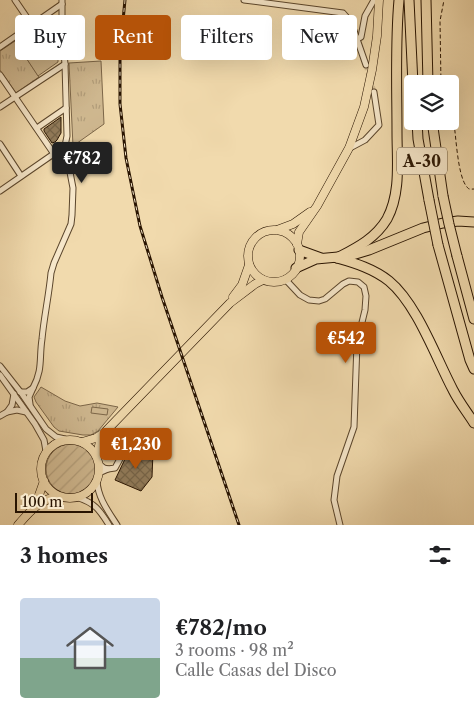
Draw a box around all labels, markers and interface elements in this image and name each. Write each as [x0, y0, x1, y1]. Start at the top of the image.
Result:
chip: Buy [15, 15, 85, 60]
chip: Rent [95, 15, 171, 60]
chip: Filters [181, 15, 272, 60]
chip: New [282, 15, 357, 60]
map controls [404, 75, 459, 130]
button: layers [404, 75, 459, 130]
pin: €782 [52, 142, 112, 184]
text: €782 [63, 148, 101, 168]
road number: A-30 [397, 148, 447, 175]
pin: €542 [316, 322, 376, 364]
text: €542 [327, 328, 365, 348]
pin: €1,230 [95, 428, 177, 470]
text: €1,230 [111, 434, 161, 454]
scale bar [15, 490, 92, 513]
text: 100 m [22, 493, 62, 511]
icon: filters [426, 541, 454, 569]
text: 3 homes [20, 543, 108, 568]
text: €782/mo [175, 615, 267, 640]
icon: home [60, 618, 120, 678]
text: 3 rooms · 98 m² [175, 640, 294, 660]
text: Calle Casas del Disco [175, 660, 337, 680]

